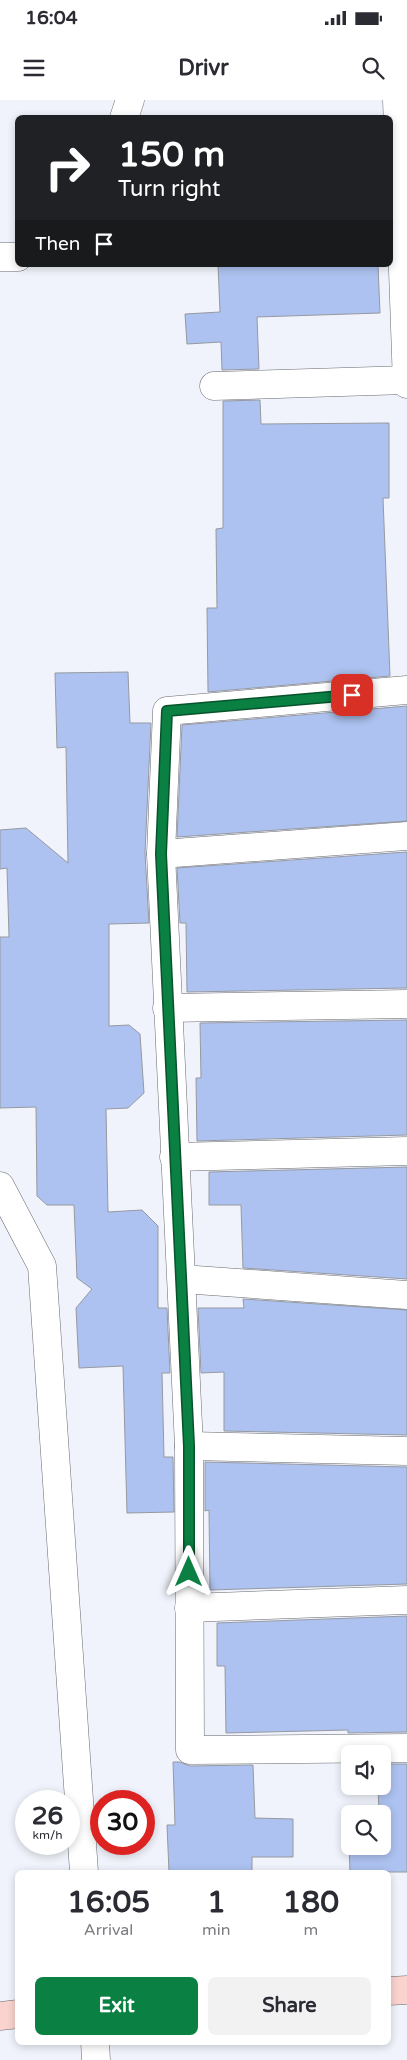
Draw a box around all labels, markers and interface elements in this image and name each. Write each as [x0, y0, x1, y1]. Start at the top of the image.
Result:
text: 16:04 [25, 7, 78, 29]
icon: menu [20, 54, 48, 82]
icon: search [359, 54, 387, 82]
text: Drivr [178, 55, 229, 81]
text: 150 m [118, 134, 225, 176]
icon: right [35, 135, 100, 200]
text: Turn right [118, 176, 220, 202]
icon: arrive [90, 230, 118, 258]
text: Then [35, 233, 80, 255]
pin [331, 674, 373, 716]
icon: arrive [338, 681, 366, 709]
position arrow [162, 1545, 214, 1597]
map controls [341, 1745, 391, 1855]
button: sound [341, 1745, 391, 1795]
speed limit sign: 30 [90, 1790, 155, 1855]
text: 26 [32, 1801, 63, 1831]
button: search [341, 1805, 391, 1855]
text: km/h [32, 1828, 63, 1842]
text: 16:05 [67, 1884, 150, 1921]
text: 1 [207, 1884, 226, 1921]
text: 180 [283, 1884, 339, 1921]
text: Arrival [84, 1920, 133, 1940]
text: min [202, 1920, 231, 1940]
text: m [303, 1920, 318, 1940]
button: Exit [35, 1977, 198, 2035]
button: Share [208, 1977, 371, 2035]

